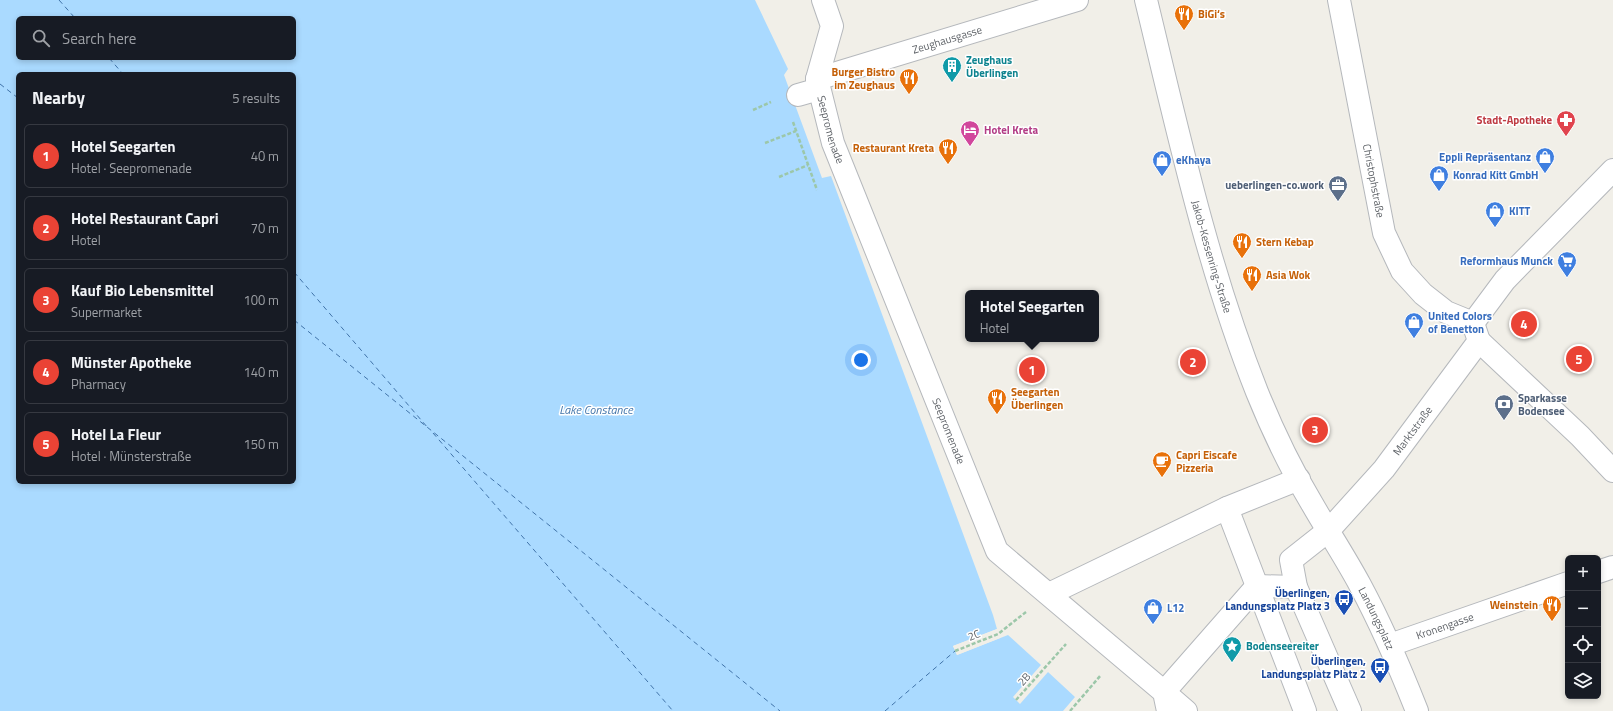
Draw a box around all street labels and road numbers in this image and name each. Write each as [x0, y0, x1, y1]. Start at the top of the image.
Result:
street label: Zeughausgasse [910, 21, 984, 58]
street label: Seepromenade [813, 94, 849, 166]
street label: Christophstraße [1359, 142, 1389, 219]
street label: Jakob-Kessenring-Straße [1188, 199, 1236, 316]
street label: Seepromenade [928, 396, 969, 467]
street label: Marktstraße [1389, 402, 1436, 459]
street label: Landungsplatz [1354, 584, 1398, 652]
street label: Kronengasse [1414, 608, 1476, 643]
street label: 2C [965, 625, 983, 645]
street label: 2B [1014, 669, 1034, 689]

